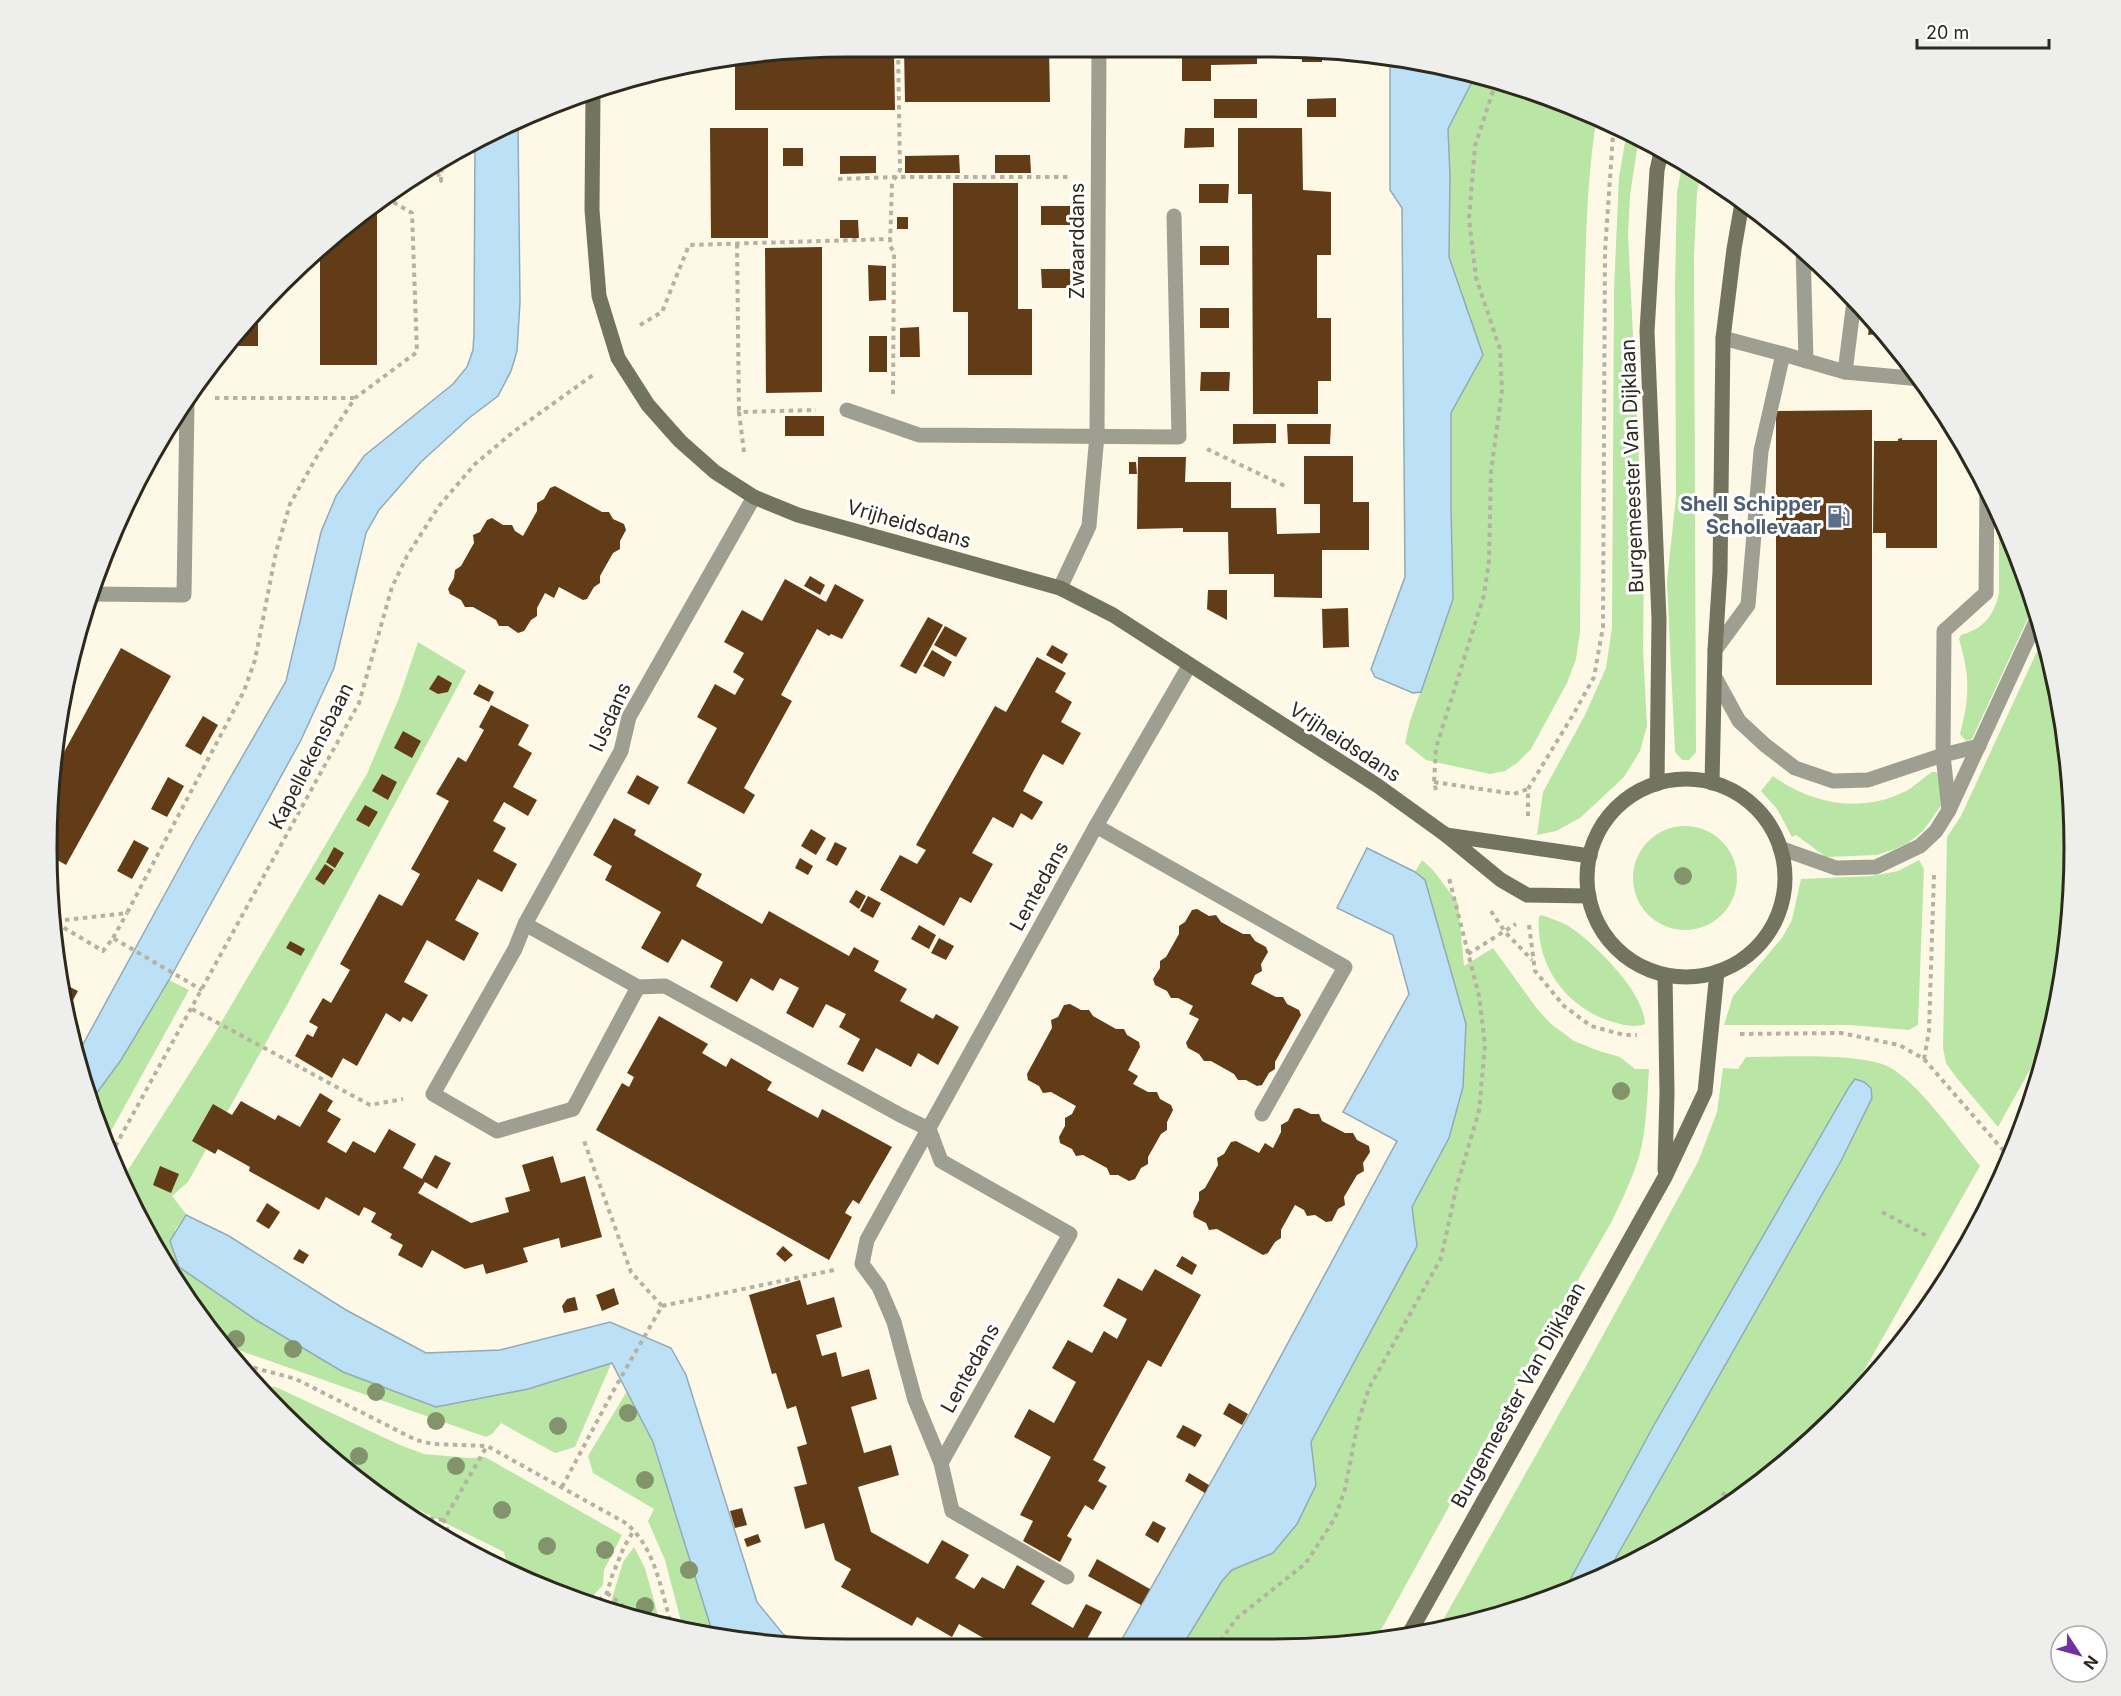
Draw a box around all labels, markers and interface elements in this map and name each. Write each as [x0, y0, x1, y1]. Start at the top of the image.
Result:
scale bar [1917, 12, 2049, 50]
text: 20 m [1926, 22, 1969, 43]
street label: Zwaarddans [1065, 183, 1089, 299]
street label: Burgemeester Van Dijklaan [1616, 339, 1648, 593]
place label: Shell Schipper Schollevaar [1680, 492, 1821, 539]
street label: Vrijheidsdans [844, 495, 974, 553]
fuel station icon: Shell Schipper Schollevaar [1826, 503, 1852, 529]
street label: Kapellekensbaan [264, 679, 358, 833]
street label: IJsdans [584, 679, 636, 755]
street label: Vrijheidsdans [1285, 697, 1405, 787]
street label: Lentedans [1005, 837, 1073, 935]
street label: Burgemeester Van Dijklaan [1446, 1278, 1590, 1512]
street label: Lentedans [936, 1319, 1004, 1417]
north arrow [2049, 1624, 2109, 1684]
text: N [2079, 1652, 2103, 1674]

